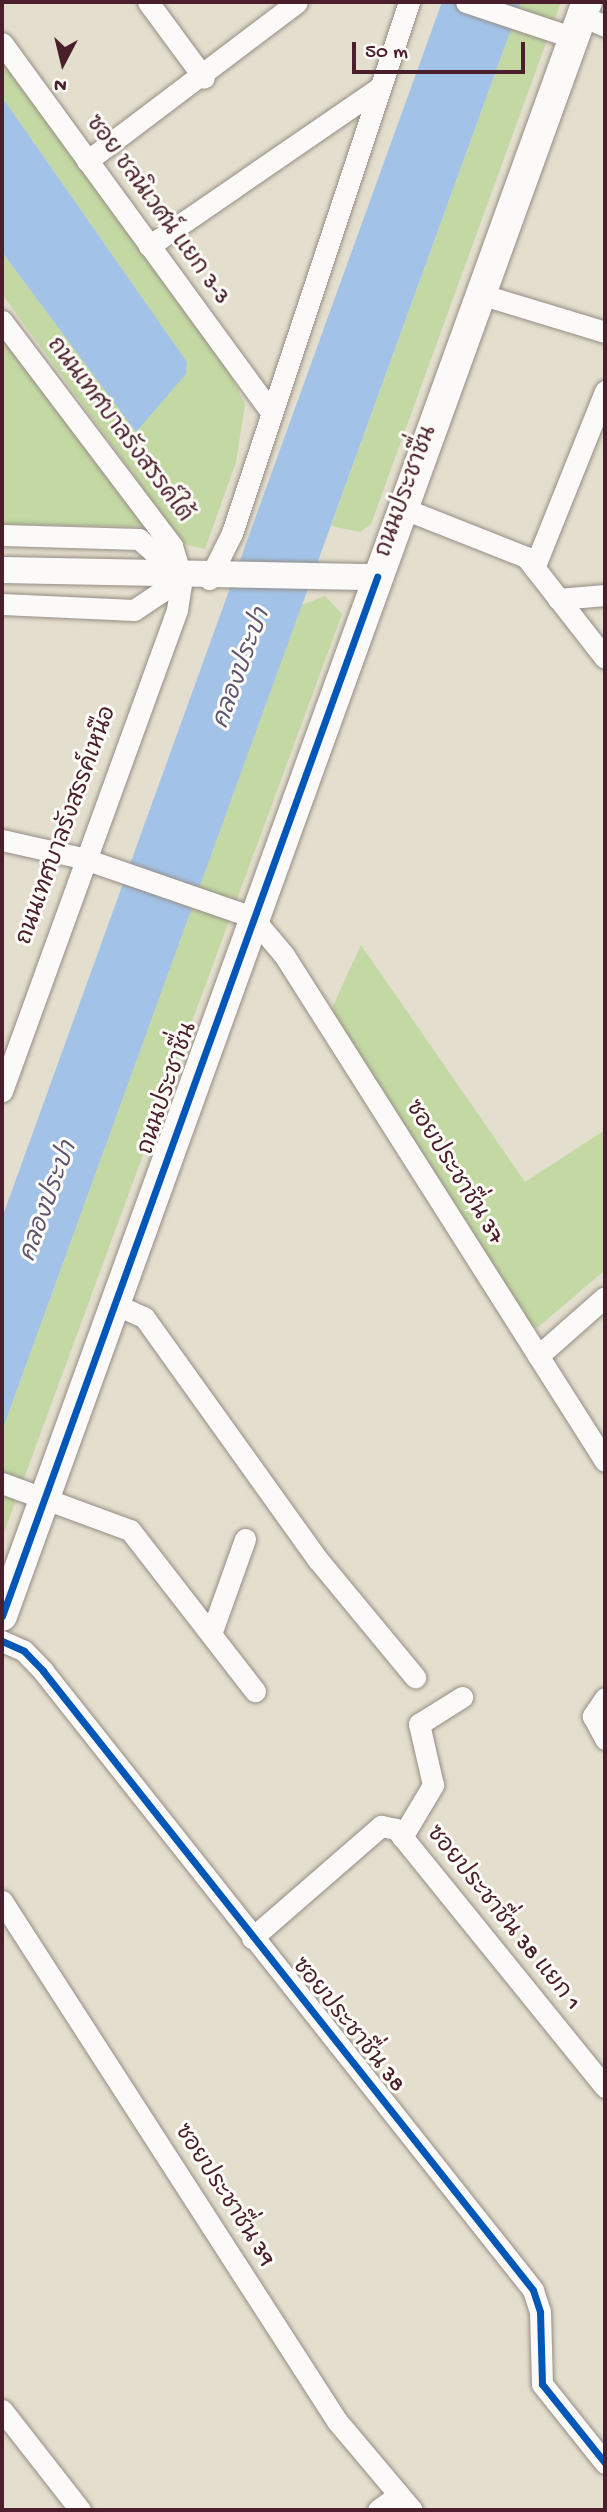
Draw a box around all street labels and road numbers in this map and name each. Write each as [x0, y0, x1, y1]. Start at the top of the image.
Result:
street label: ซอย ชลนิเวศน์ แยก 3-3 [78, 111, 234, 311]
street label: ถนนเทศบาลรังสรรค์ใต้ [39, 333, 197, 529]
street label: ถนนประชาชื่น [371, 423, 445, 561]
street label: ถนนเทศบาลรังสรรค์เหนือ [12, 703, 124, 949]
street label: ถนนประชาชื่น [134, 1019, 204, 1159]
street label: ซอยประชาชื่น 37 [398, 1096, 508, 1250]
street label: ซอยประชาชื่น 38 แยก 1 [419, 1821, 585, 2017]
street label: ซอยประชาชื่น 38 [284, 1953, 410, 2099]
street label: ซอยประชาชื่น 39 [167, 2120, 279, 2272]

